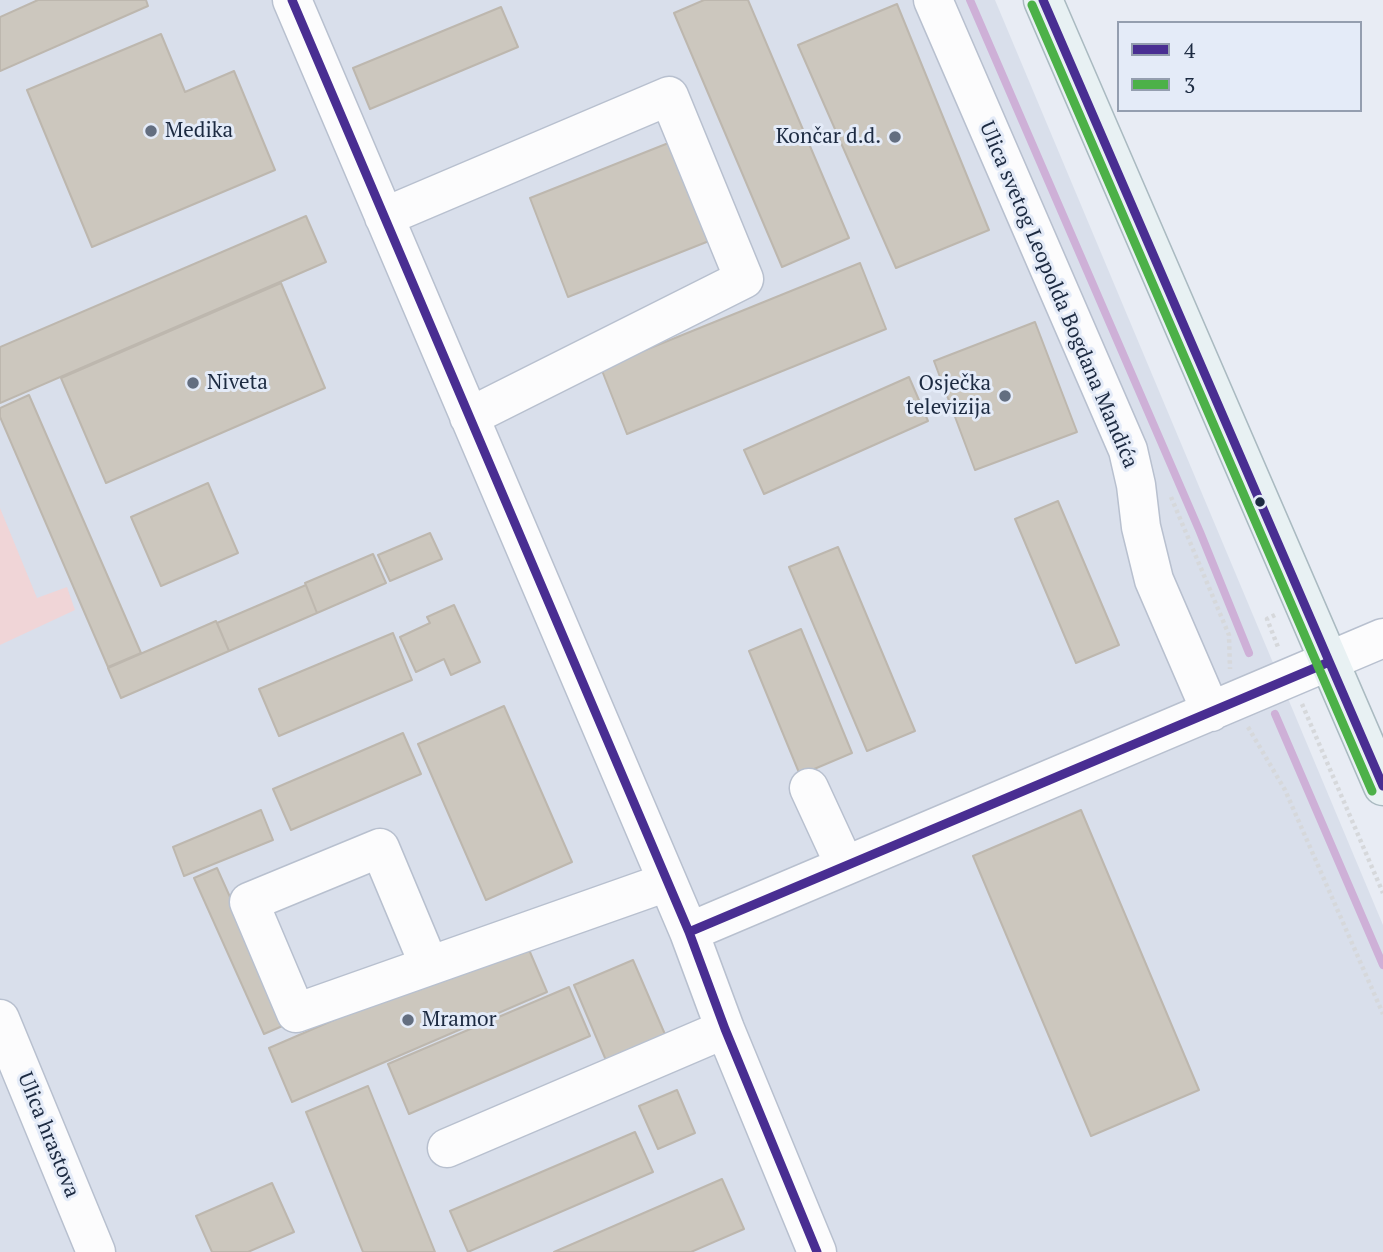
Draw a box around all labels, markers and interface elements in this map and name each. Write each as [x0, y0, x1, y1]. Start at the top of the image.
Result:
legend [1117, 21, 1362, 112]
text: 4 [1184, 36, 1195, 64]
text: 3 [1184, 71, 1195, 99]
place label: Medika [165, 118, 233, 144]
street label: Ulica svetog Leopolda Bogdana Mandića [973, 118, 1143, 472]
marker: Medika [143, 123, 159, 139]
place label: Končar d.d. [776, 124, 881, 150]
marker: Končar d.d. [887, 129, 903, 145]
place label: Niveta [207, 370, 268, 396]
place label: Osječka televizija [906, 371, 991, 421]
marker: Niveta [185, 375, 201, 391]
marker: Osječka televizija [997, 388, 1013, 404]
unlabelled marker [1253, 495, 1267, 509]
place label: Mramor [422, 1007, 497, 1033]
marker: Mramor [400, 1012, 416, 1028]
street label: Ulica hrastova [11, 1069, 85, 1201]

